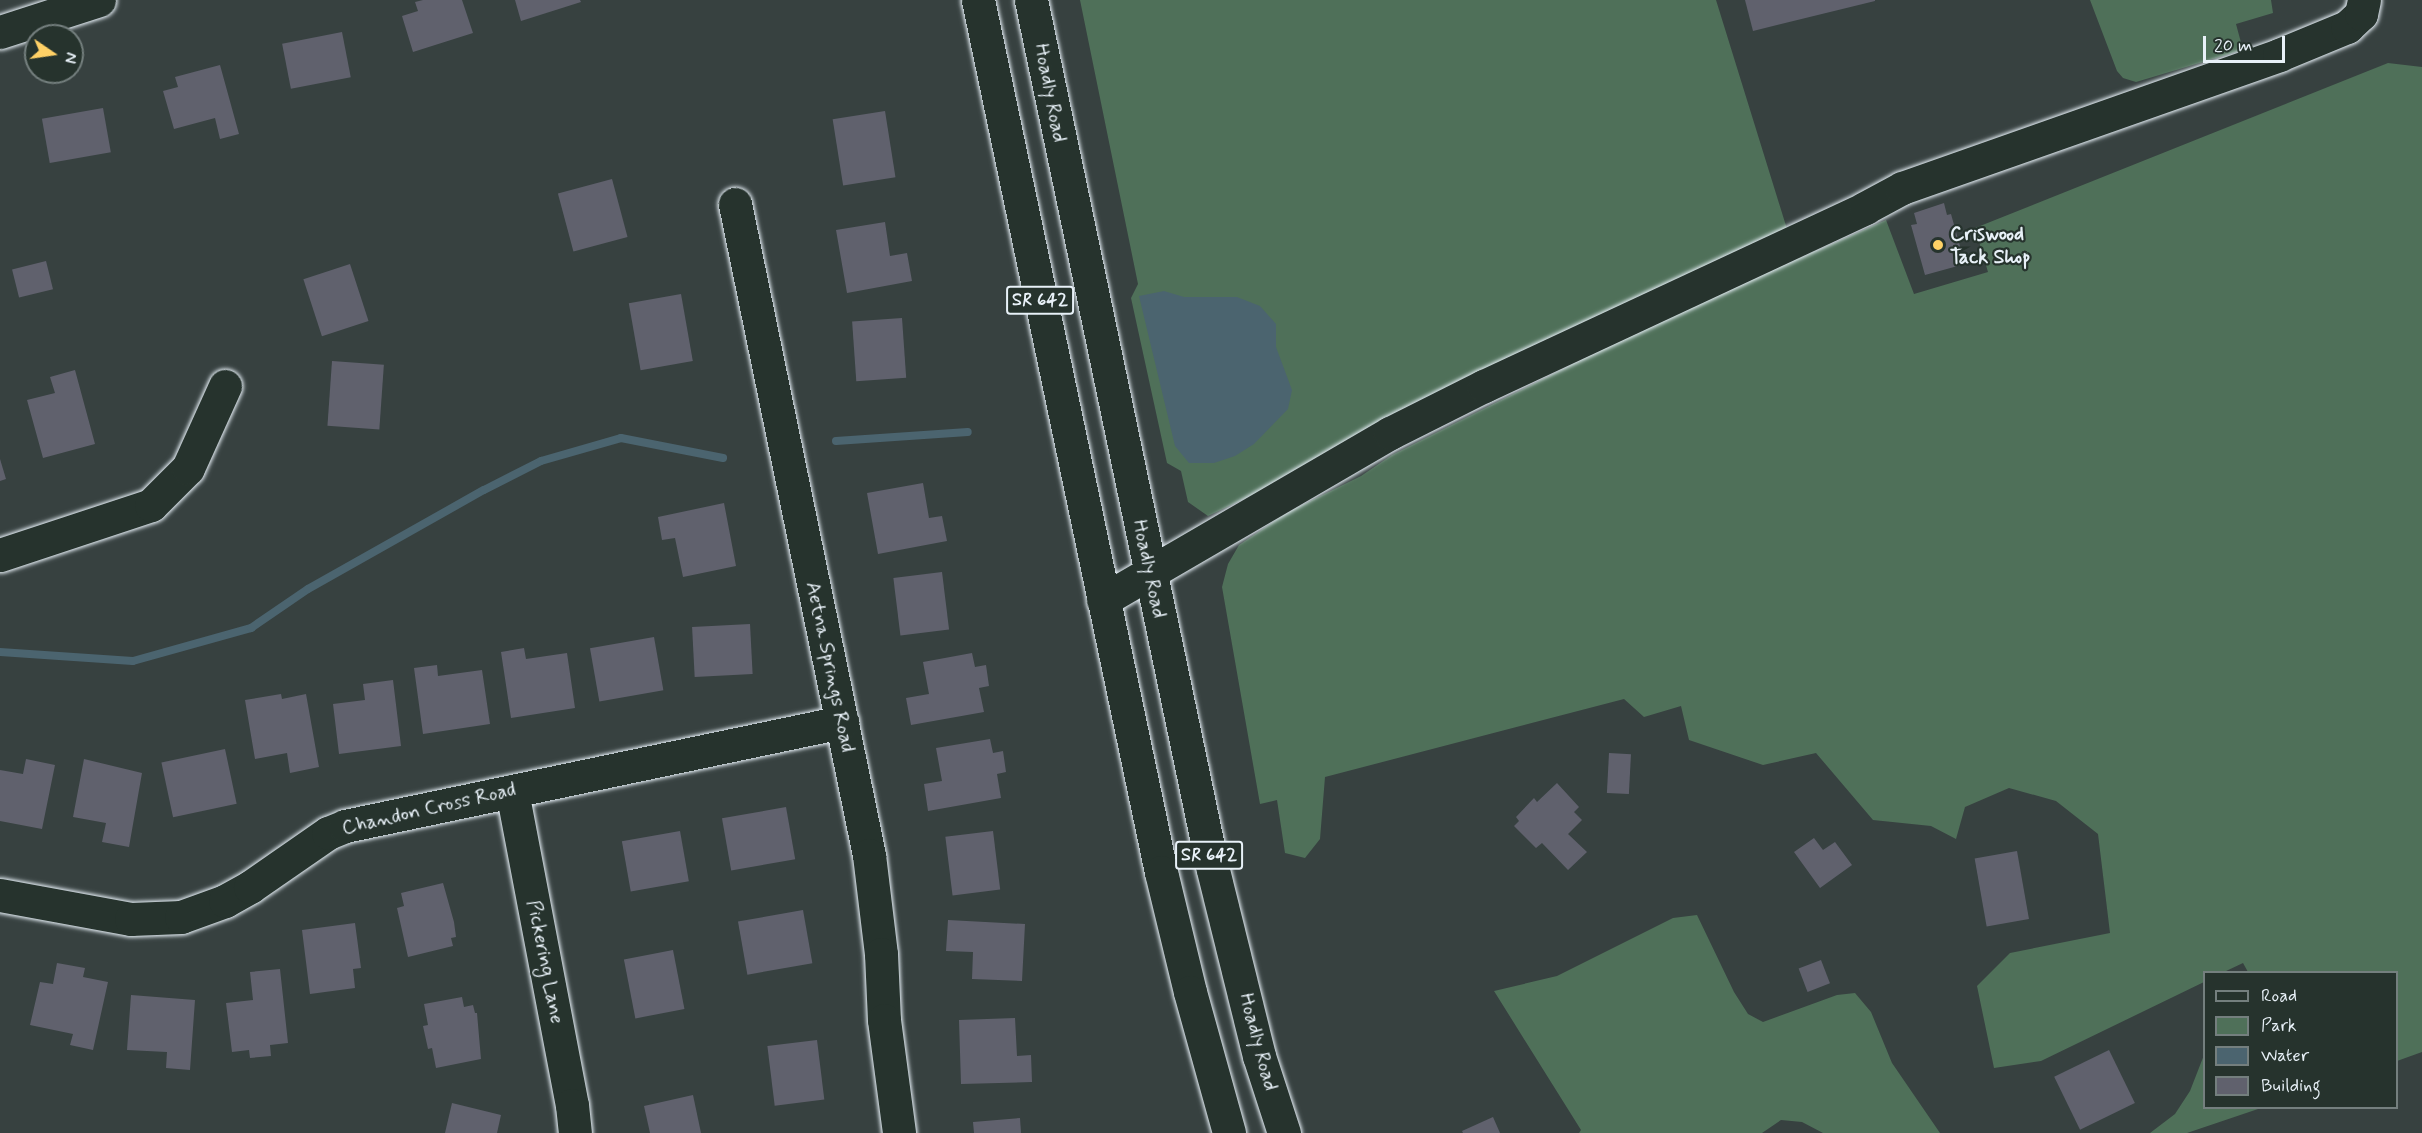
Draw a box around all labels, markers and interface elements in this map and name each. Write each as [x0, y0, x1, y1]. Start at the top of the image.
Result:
north arrow [24, 24, 84, 84]
scale bar [2206, 24, 2288, 62]
text: 20 m [2214, 34, 2252, 58]
street label: Hoadly Road [1029, 41, 1071, 145]
text: N [59, 50, 82, 65]
place label: Criswood Tack Shop [1950, 222, 2030, 269]
marker: Criswood Tack Shop [1931, 238, 1945, 252]
road number: SR 642 [1006, 285, 1074, 315]
street label: Hoadly Road [1127, 517, 1171, 621]
street label: Aetna Springs Road [801, 582, 859, 752]
street label: Chandon Cross Road [340, 777, 518, 841]
road number: SR 642 [1174, 840, 1244, 870]
street label: Pickering Lane [521, 898, 569, 1026]
legend [2203, 971, 2398, 1109]
text: Road [2261, 984, 2297, 1008]
street label: Hoadly Road [1233, 990, 1283, 1094]
text: Park [2261, 1014, 2297, 1038]
text: Water [2261, 1044, 2309, 1068]
text: Building [2261, 1074, 2321, 1098]

